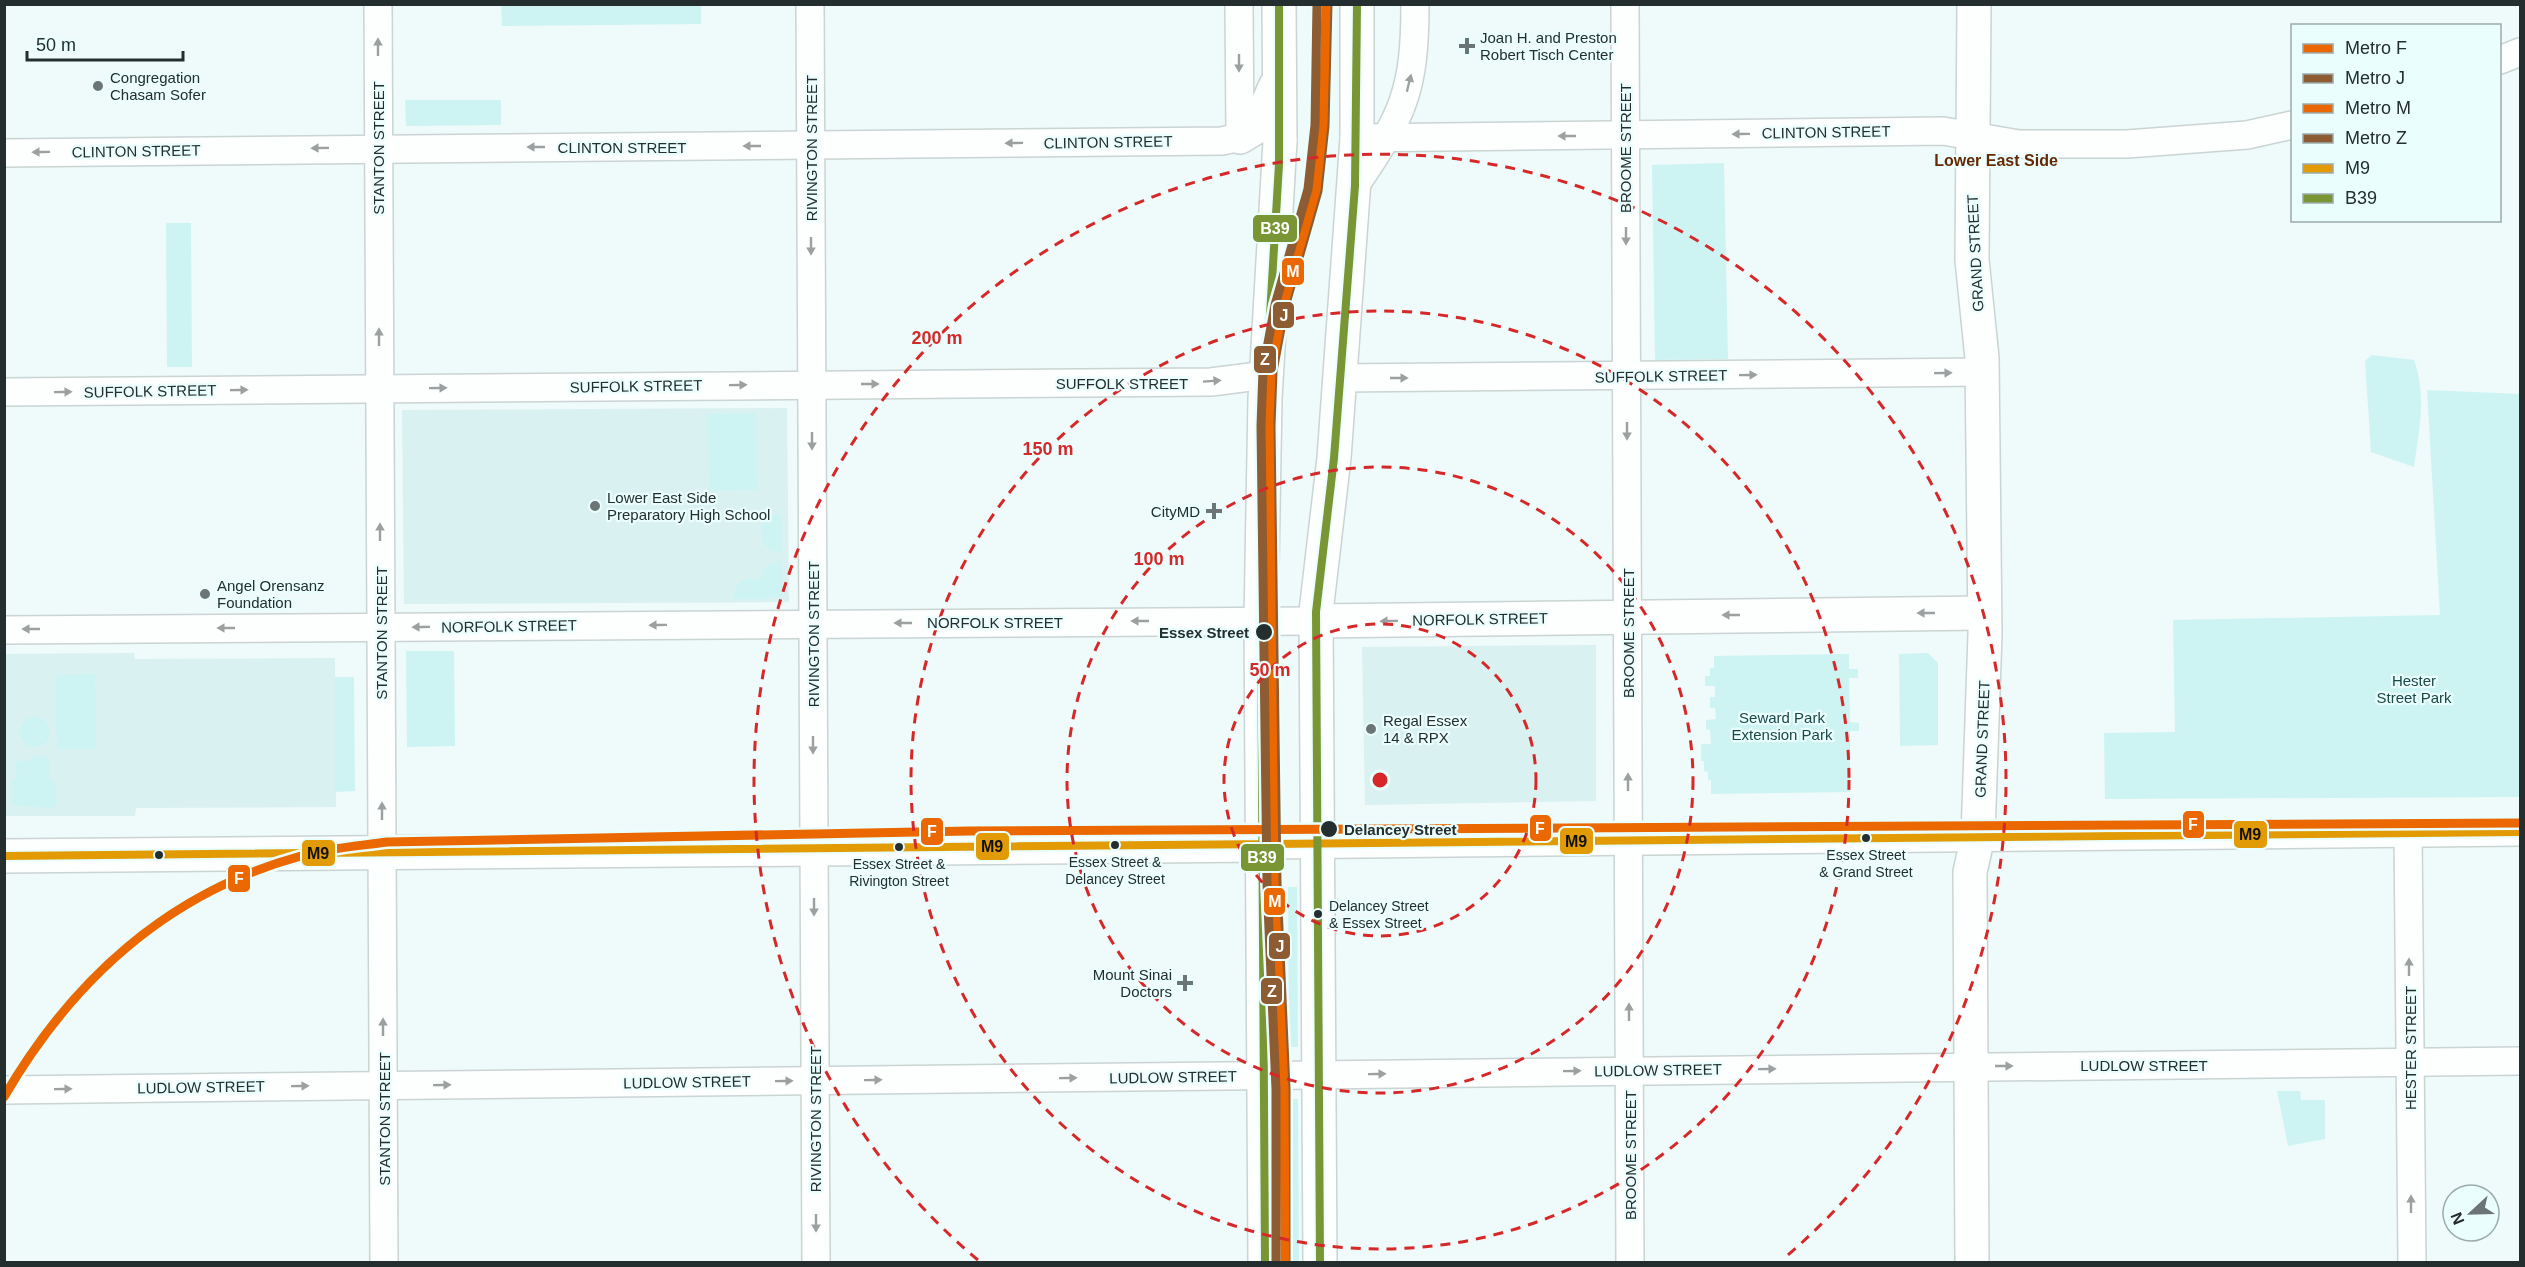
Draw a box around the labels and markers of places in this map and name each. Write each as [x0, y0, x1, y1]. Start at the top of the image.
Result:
place label: Joan H. and Preston Robert Tisch Center [1480, 29, 1617, 63]
marker: Joan H. and Preston Robert Tisch Center [1458, 37, 1476, 55]
place label: Congregation Chasam Sofer [110, 69, 206, 103]
marker: Congregation Chasam Sofer [91, 79, 105, 93]
place label: Lower East Side Preparatory High School [607, 489, 770, 523]
marker: Lower East Side Preparatory High School [588, 499, 602, 513]
marker: CityMD [1205, 502, 1223, 520]
place label: CityMD [1151, 503, 1200, 520]
place label: Angel Orensanz Foundation [217, 577, 325, 611]
marker: Angel Orensanz Foundation [198, 587, 212, 601]
marker: Essex Street [1254, 622, 1274, 642]
place label: Essex Street [1159, 624, 1249, 641]
place label: Regal Essex 14 & RPX [1383, 712, 1468, 746]
marker: Regal Essex 14 & RPX [1364, 722, 1378, 736]
centre of rings [1370, 770, 1390, 790]
marker: Delancey Street [1319, 819, 1339, 839]
place label: Delancey Street [1344, 821, 1457, 838]
marker: Essex Street & Grand Street [1860, 832, 1872, 844]
marker: Essex Street & Delancey Street [1109, 839, 1121, 851]
marker: Essex Street & Rivington Street [893, 841, 905, 853]
place label: Essex Street & Grand Street [1819, 847, 1913, 880]
unlabelled marker [153, 849, 165, 861]
place label: Essex Street & Delancey Street [1065, 854, 1165, 887]
place label: Essex Street & Rivington Street [849, 856, 949, 889]
place label: Delancey Street & Essex Street [1329, 898, 1429, 931]
marker: Delancey Street & Essex Street [1312, 908, 1324, 920]
place label: Mount Sinai Doctors [1093, 966, 1172, 1000]
marker: Mount Sinai Doctors [1176, 974, 1194, 992]

